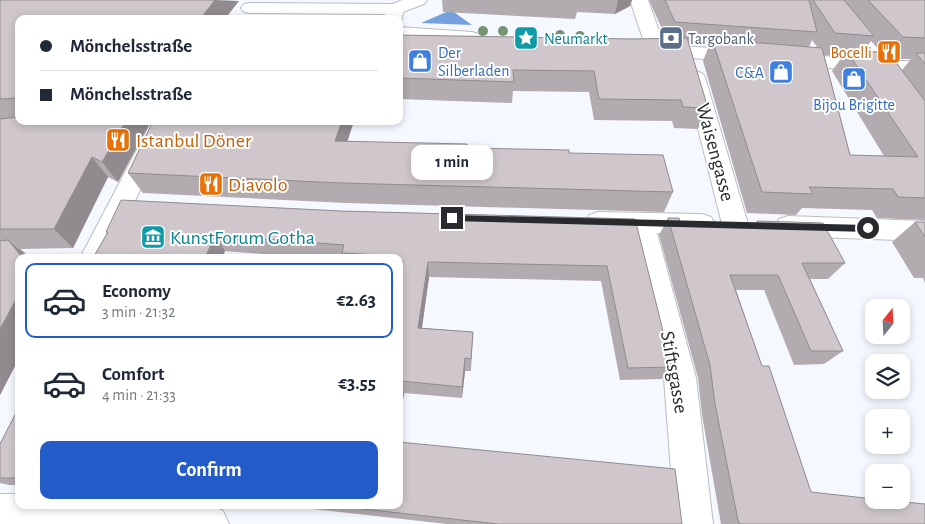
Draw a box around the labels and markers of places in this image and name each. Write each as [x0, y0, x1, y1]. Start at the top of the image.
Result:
place icon: Neumarkt [513, 25, 539, 51]
bank icon: Targobank [658, 25, 684, 51]
place label: Neumarkt [544, 31, 608, 47]
place label: Targobank [688, 31, 755, 47]
restaurant icon: Bocelli [876, 39, 902, 65]
place label: Der Silberladen [438, 45, 509, 79]
place label: Bocelli [830, 45, 872, 61]
shop icon: Der Silberladen [407, 48, 433, 74]
shop icon: C&A [768, 59, 794, 85]
place label: C&A [735, 65, 764, 81]
shop icon: Bijou Brigitte [841, 66, 867, 92]
place label: Bijou Brigitte [813, 97, 895, 114]
restaurant icon: Istanbul Döner [105, 127, 131, 153]
place label: Istanbul Döner [136, 131, 252, 151]
restaurant icon: Diavolo [198, 171, 224, 197]
place label: Diavolo [228, 175, 288, 195]
museum icon: KunstForum Gotha [140, 224, 166, 250]
place label: KunstForum Gotha [170, 228, 315, 248]

